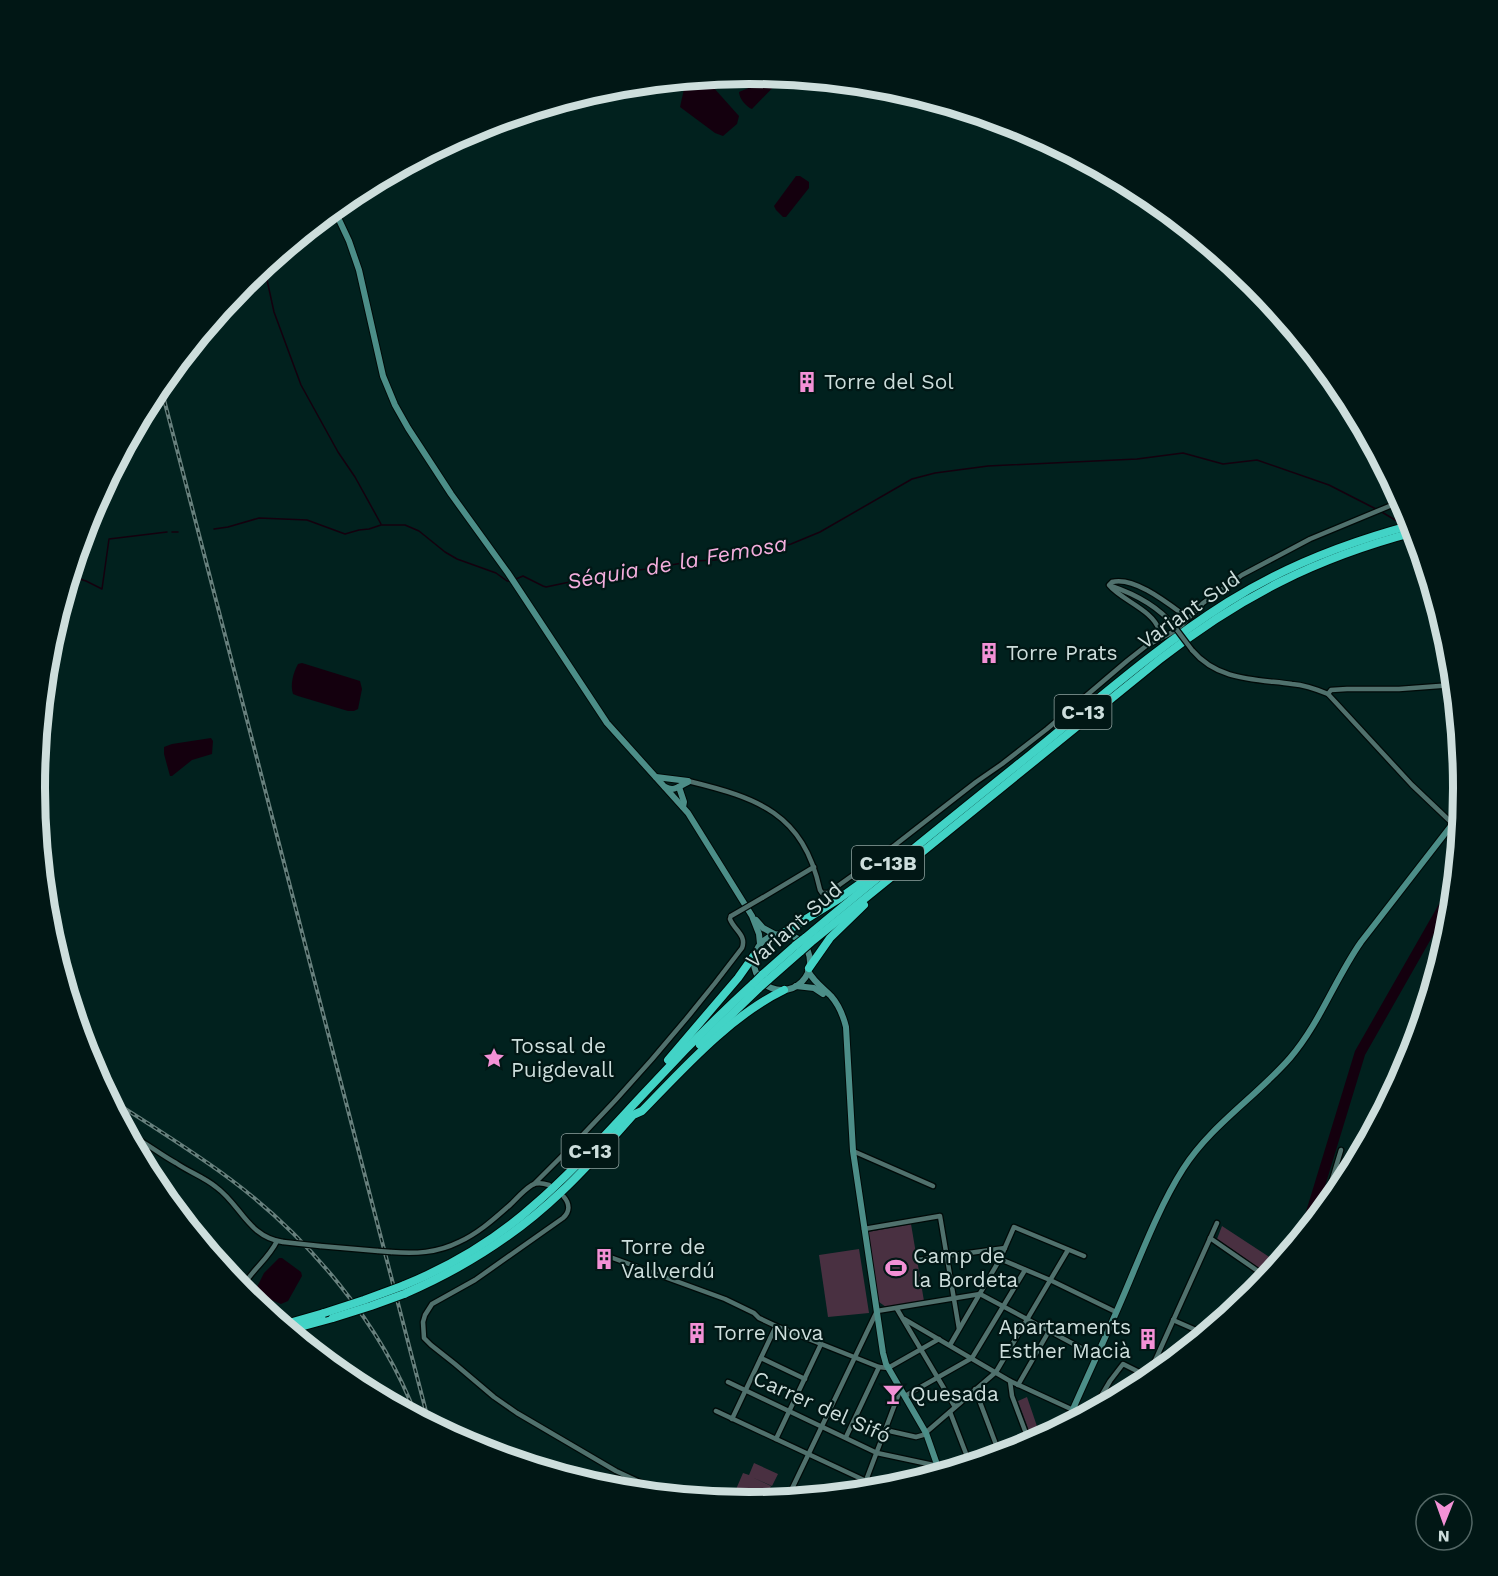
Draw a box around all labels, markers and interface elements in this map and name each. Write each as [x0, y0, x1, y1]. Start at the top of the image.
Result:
place label: Torre del Sol [824, 369, 954, 394]
building icon: Torre del Sol [795, 370, 819, 394]
water label: Séquia de la Femosa [565, 531, 789, 594]
street label: Variant Sud [1133, 565, 1244, 654]
place label: Torre Prats [1006, 640, 1117, 665]
building icon: Torre Prats [977, 641, 1001, 665]
road number: C-13 [1054, 695, 1112, 729]
road number: C-13B [852, 846, 924, 880]
street label: Variant Sud [741, 876, 847, 973]
place label: Tossal de Puigdevall [511, 1033, 614, 1082]
place icon: Tossal de Puigdevall [482, 1046, 506, 1070]
road number: C-13 [562, 1134, 618, 1168]
place label: Torre de Vallverdú [621, 1234, 715, 1283]
place label: Camp de la Bordeta [913, 1243, 1018, 1292]
building icon: Torre de Vallverdú [592, 1247, 616, 1271]
sports icon: Camp de la Bordeta [884, 1256, 908, 1280]
place label: Apartaments Esther Macià [998, 1314, 1131, 1363]
place label: Torre Nova [714, 1320, 824, 1345]
building icon: Torre Nova [685, 1321, 709, 1345]
building icon: Apartaments Esther Macià [1136, 1327, 1160, 1351]
street label: Carrer del Sifó [749, 1365, 895, 1448]
place label: Quesada [910, 1381, 999, 1406]
bar icon: Quesada [881, 1382, 905, 1406]
north arrow [1414, 1492, 1474, 1552]
text: N [1438, 1527, 1450, 1546]

